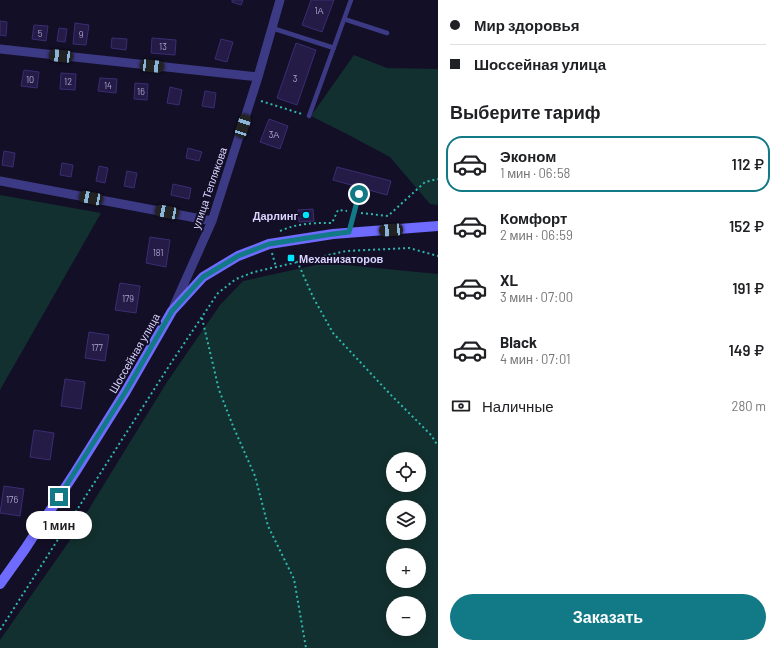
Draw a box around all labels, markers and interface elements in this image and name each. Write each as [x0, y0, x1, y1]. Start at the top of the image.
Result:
house number: 1А [314, 5, 324, 16]
text: Мир здоровья [474, 16, 580, 34]
house number: 5 [38, 28, 43, 39]
house number: 9 [79, 29, 84, 40]
house number: 13 [159, 41, 167, 52]
car [48, 49, 74, 63]
text: Шоссейная улица [474, 55, 606, 73]
car [139, 59, 165, 73]
house number: 3 [293, 73, 298, 84]
house number: 10 [26, 74, 34, 85]
house number: 12 [64, 76, 72, 87]
house number: 14 [104, 80, 112, 91]
house number: 16 [137, 86, 145, 97]
text: Выберите тариф [450, 101, 601, 123]
car [234, 113, 252, 139]
house number: 3А [269, 129, 279, 140]
street label: улица Теплякова [189, 144, 229, 231]
icon: car [452, 146, 488, 182]
text: Эконом [500, 147, 556, 165]
text: 112 ₽ [732, 155, 764, 173]
text: 1 мин · 06:58 [500, 165, 570, 181]
route start [350, 185, 368, 203]
car [78, 190, 104, 206]
car [154, 204, 180, 220]
icon: car [452, 208, 488, 244]
place label: Дарлинг [253, 209, 298, 222]
text: Комфорт [500, 209, 567, 227]
marker: Дарлинг [301, 210, 311, 220]
text: 152 ₽ [729, 217, 764, 235]
car [379, 223, 403, 237]
text: 2 мин · 06:59 [500, 227, 573, 243]
house number: 181 [153, 247, 163, 258]
place label: Механизаторов [299, 252, 384, 265]
marker: Механизаторов [286, 253, 296, 263]
icon: car [452, 270, 488, 306]
text: XL [500, 271, 518, 289]
text: 191 ₽ [732, 279, 764, 297]
text: 3 мин · 07:00 [500, 289, 573, 305]
house number: 179 [122, 293, 134, 304]
street label: Шоссейная улица [106, 310, 163, 395]
icon: car [452, 332, 488, 368]
text: Black [500, 333, 537, 351]
text: 149 ₽ [729, 341, 764, 359]
house number: 177 [91, 342, 104, 353]
text: 4 мин · 07:01 [500, 351, 571, 367]
icon: cash [450, 395, 472, 417]
text: Наличные [482, 397, 554, 415]
text: 280 m [732, 398, 766, 414]
map controls [386, 452, 426, 636]
button: locate [386, 452, 426, 492]
route end [50, 488, 68, 506]
house number: 176 [6, 494, 18, 505]
button: layers [386, 500, 426, 540]
callout: 1 мин [26, 511, 92, 539]
text: 1 мин [43, 517, 75, 533]
button: + [386, 548, 426, 588]
button: Заказать [450, 594, 766, 640]
button: − [386, 596, 426, 636]

